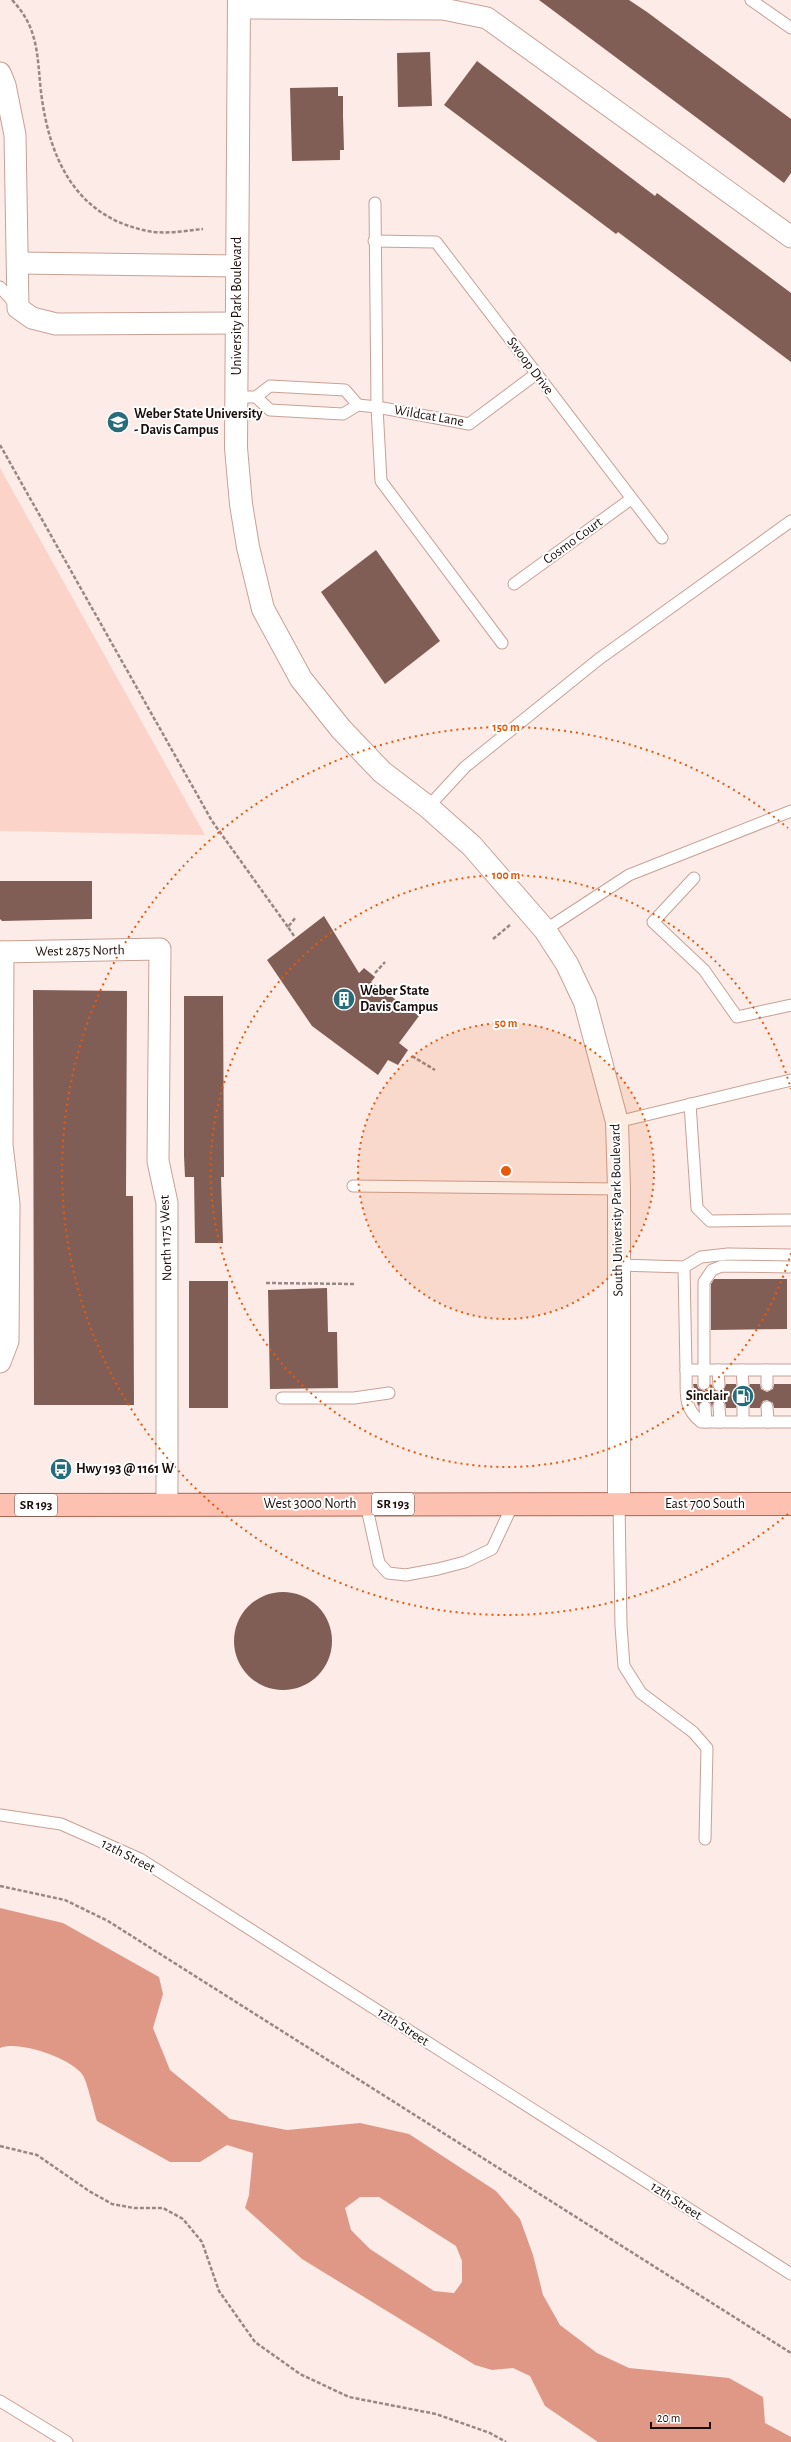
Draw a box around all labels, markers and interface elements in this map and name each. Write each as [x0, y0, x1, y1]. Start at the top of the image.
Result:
street label: University Park Boulevard [230, 237, 244, 375]
street label: Swoop Drive [504, 335, 556, 397]
street label: Wildcat Lane [393, 403, 465, 429]
place label: Weber State University - Davis Campus [134, 407, 263, 437]
school or university icon: Weber State University - Davis Campus [105, 409, 131, 435]
street label: Cosmo Court [541, 515, 606, 567]
text: 150 m [492, 721, 520, 733]
text: 100 m [492, 869, 520, 881]
street label: West 2875 North [35, 943, 125, 959]
place label: Weber State Davis Campus [360, 984, 438, 1014]
building icon: Weber State Davis Campus [331, 986, 357, 1012]
text: 50 m [495, 1017, 518, 1029]
street label: South University Park Boulevard [608, 1123, 626, 1297]
centre of rings [499, 1164, 513, 1178]
street label: North 1175 West [157, 1194, 175, 1281]
fuel station icon: Sinclair [730, 1383, 756, 1409]
place label: Sinclair [686, 1389, 728, 1403]
bus stop icon: Hwy 193 @ 1161 W [48, 1456, 74, 1482]
place label: Hwy 193 @ 1161 W [76, 1462, 174, 1476]
road number: SR 193 [372, 1493, 414, 1515]
road number: SR 193 [15, 1494, 57, 1516]
street label: West 3000 North [264, 1497, 356, 1511]
street label: East 700 South [665, 1497, 745, 1511]
street label: 12th Street [99, 1837, 158, 1876]
street label: 12th Street [375, 2005, 432, 2049]
street label: 12th Street [648, 2179, 705, 2223]
scale bar [651, 2404, 710, 2430]
text: 20 m [657, 2412, 680, 2424]

